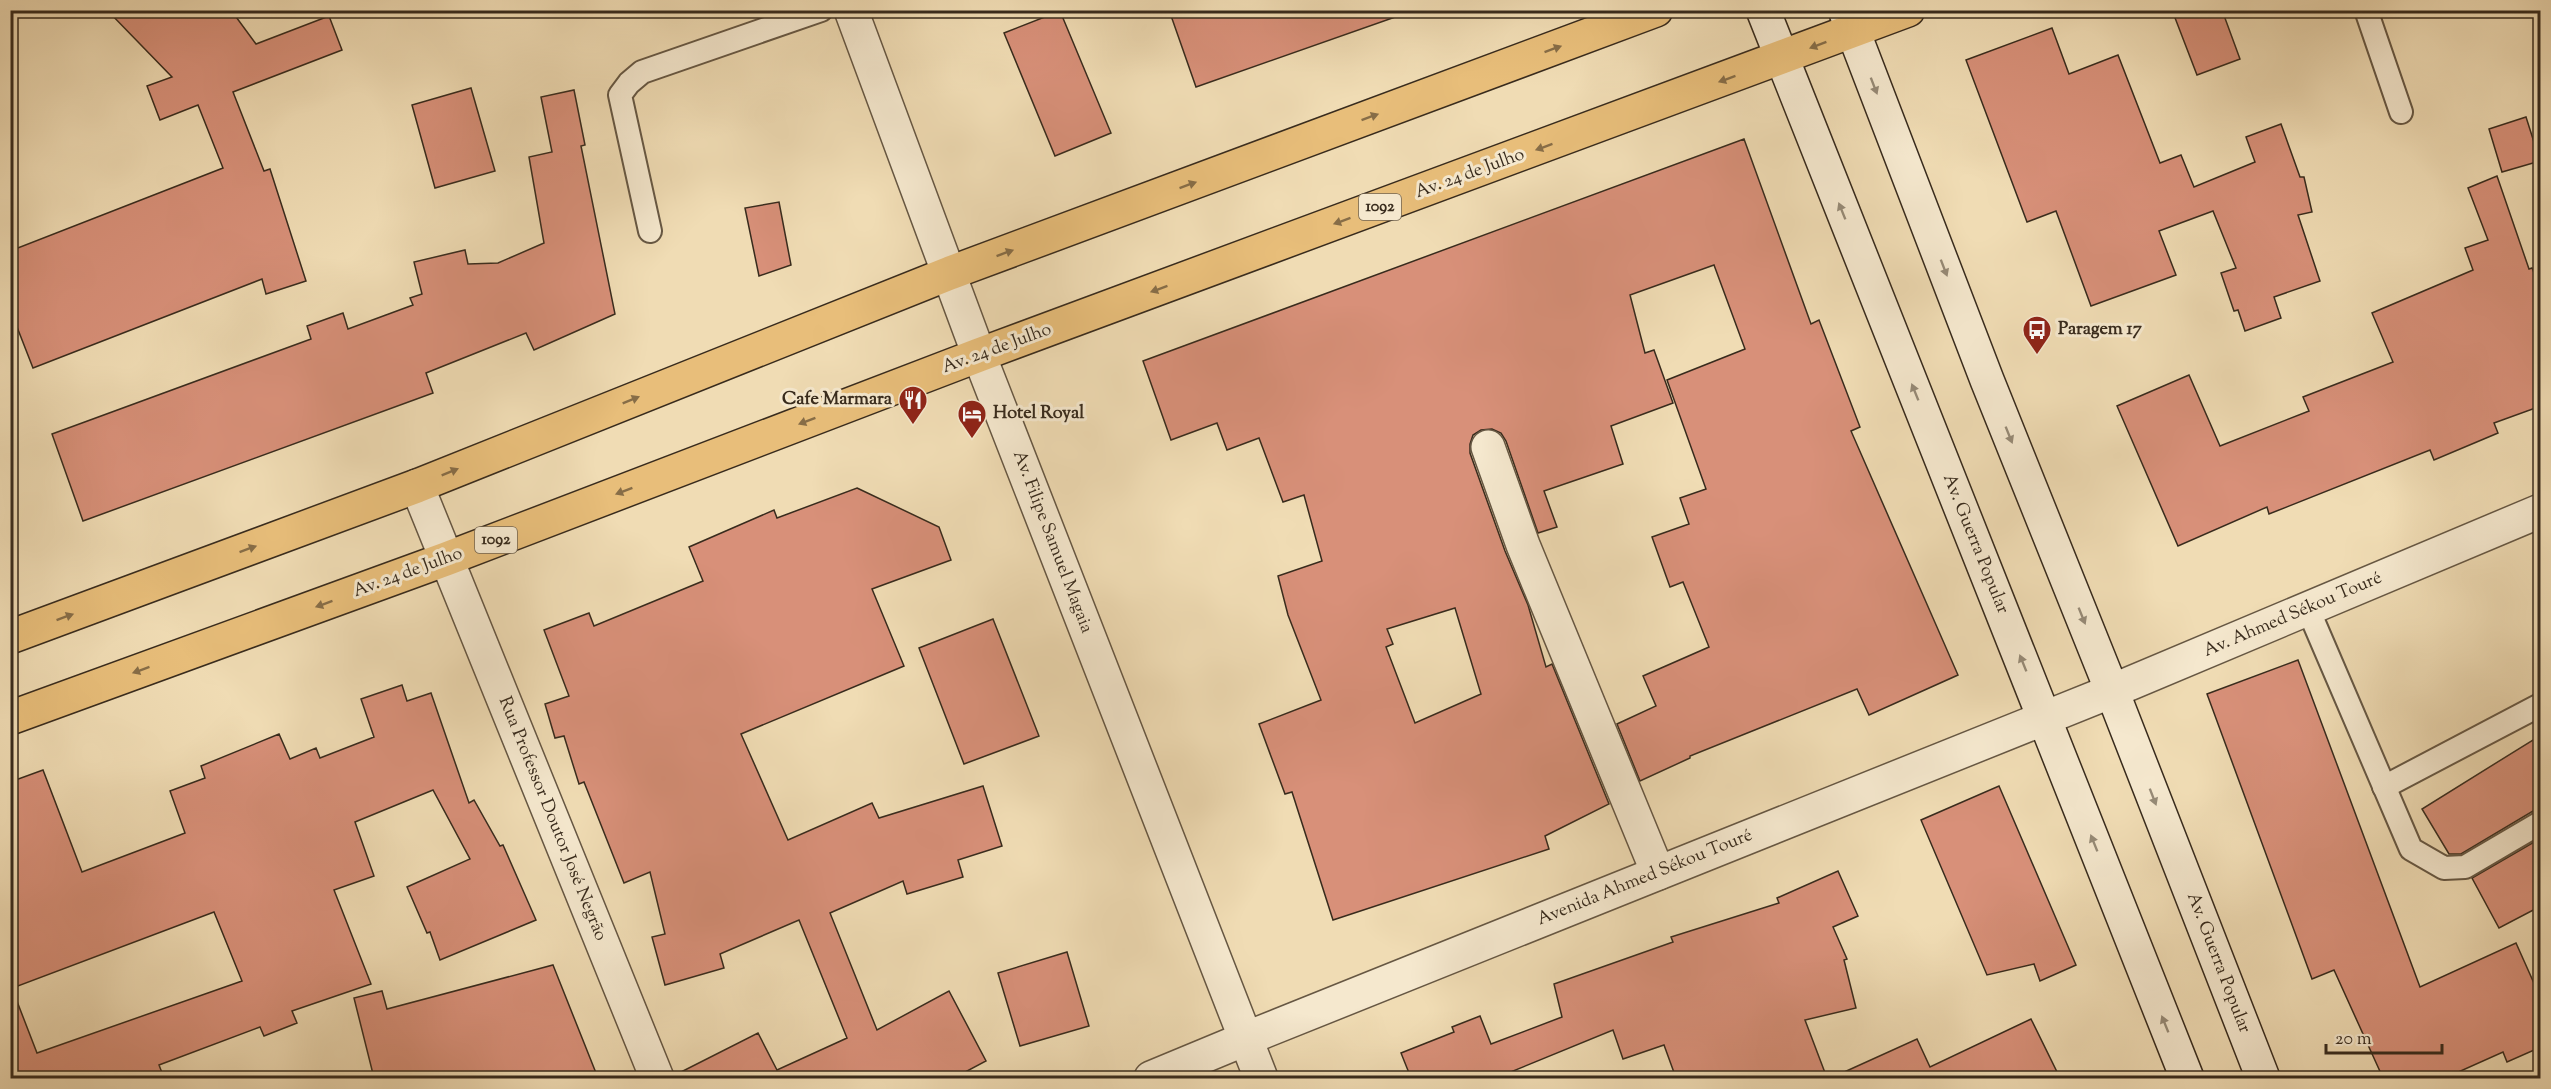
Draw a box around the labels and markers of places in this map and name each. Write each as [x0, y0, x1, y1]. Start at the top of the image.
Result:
bus stop icon: Paragem 17 [2021, 314, 2053, 356]
place label: Paragem 17 [2058, 317, 2143, 343]
restaurant icon: Cafe Marmara [897, 384, 929, 426]
place label: Cafe Marmara [782, 387, 893, 413]
hotel icon: Hotel Royal [956, 398, 988, 440]
place label: Hotel Royal [993, 401, 1085, 427]

